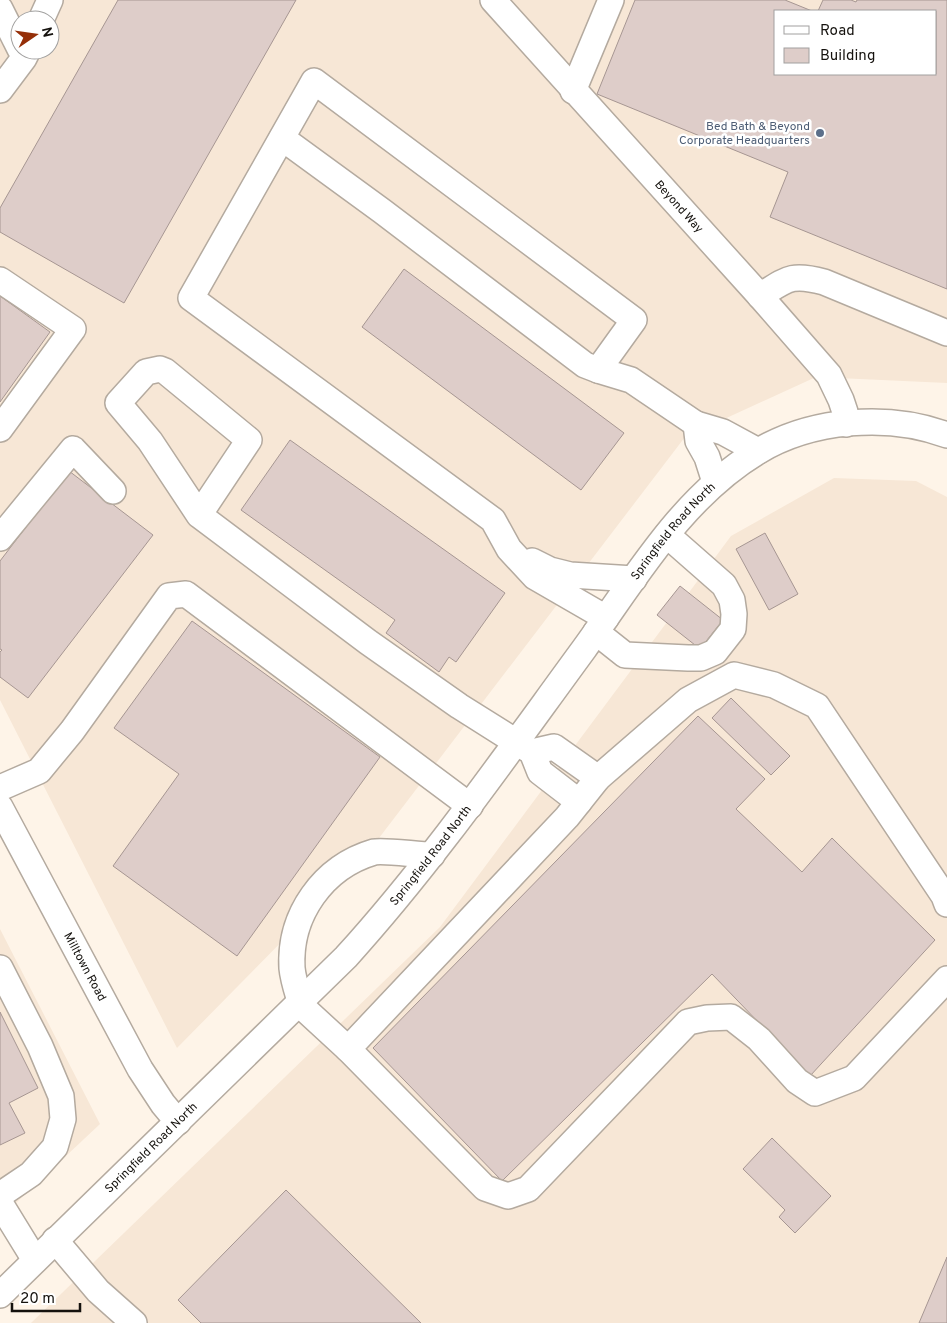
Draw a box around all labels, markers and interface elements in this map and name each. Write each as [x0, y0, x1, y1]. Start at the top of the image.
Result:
north arrow [10, 10, 60, 60]
legend [774, 10, 937, 75]
text: Road [820, 22, 855, 41]
text: N [37, 26, 56, 39]
text: Building [820, 47, 875, 66]
place label: Bed Bath & Beyond Corporate Headquarters [679, 119, 810, 149]
marker: Bed Bath & Beyond Corporate Headquarters [814, 127, 826, 139]
street label: Beyond Way [650, 177, 706, 237]
street label: Springfield Road North [628, 480, 719, 584]
street label: Springfield Road North [387, 802, 476, 909]
street label: Milltown Road [59, 930, 109, 1004]
street label: Springfield Road North [102, 1099, 201, 1197]
scale bar [12, 1280, 80, 1312]
text: 20 m [20, 1290, 55, 1309]

